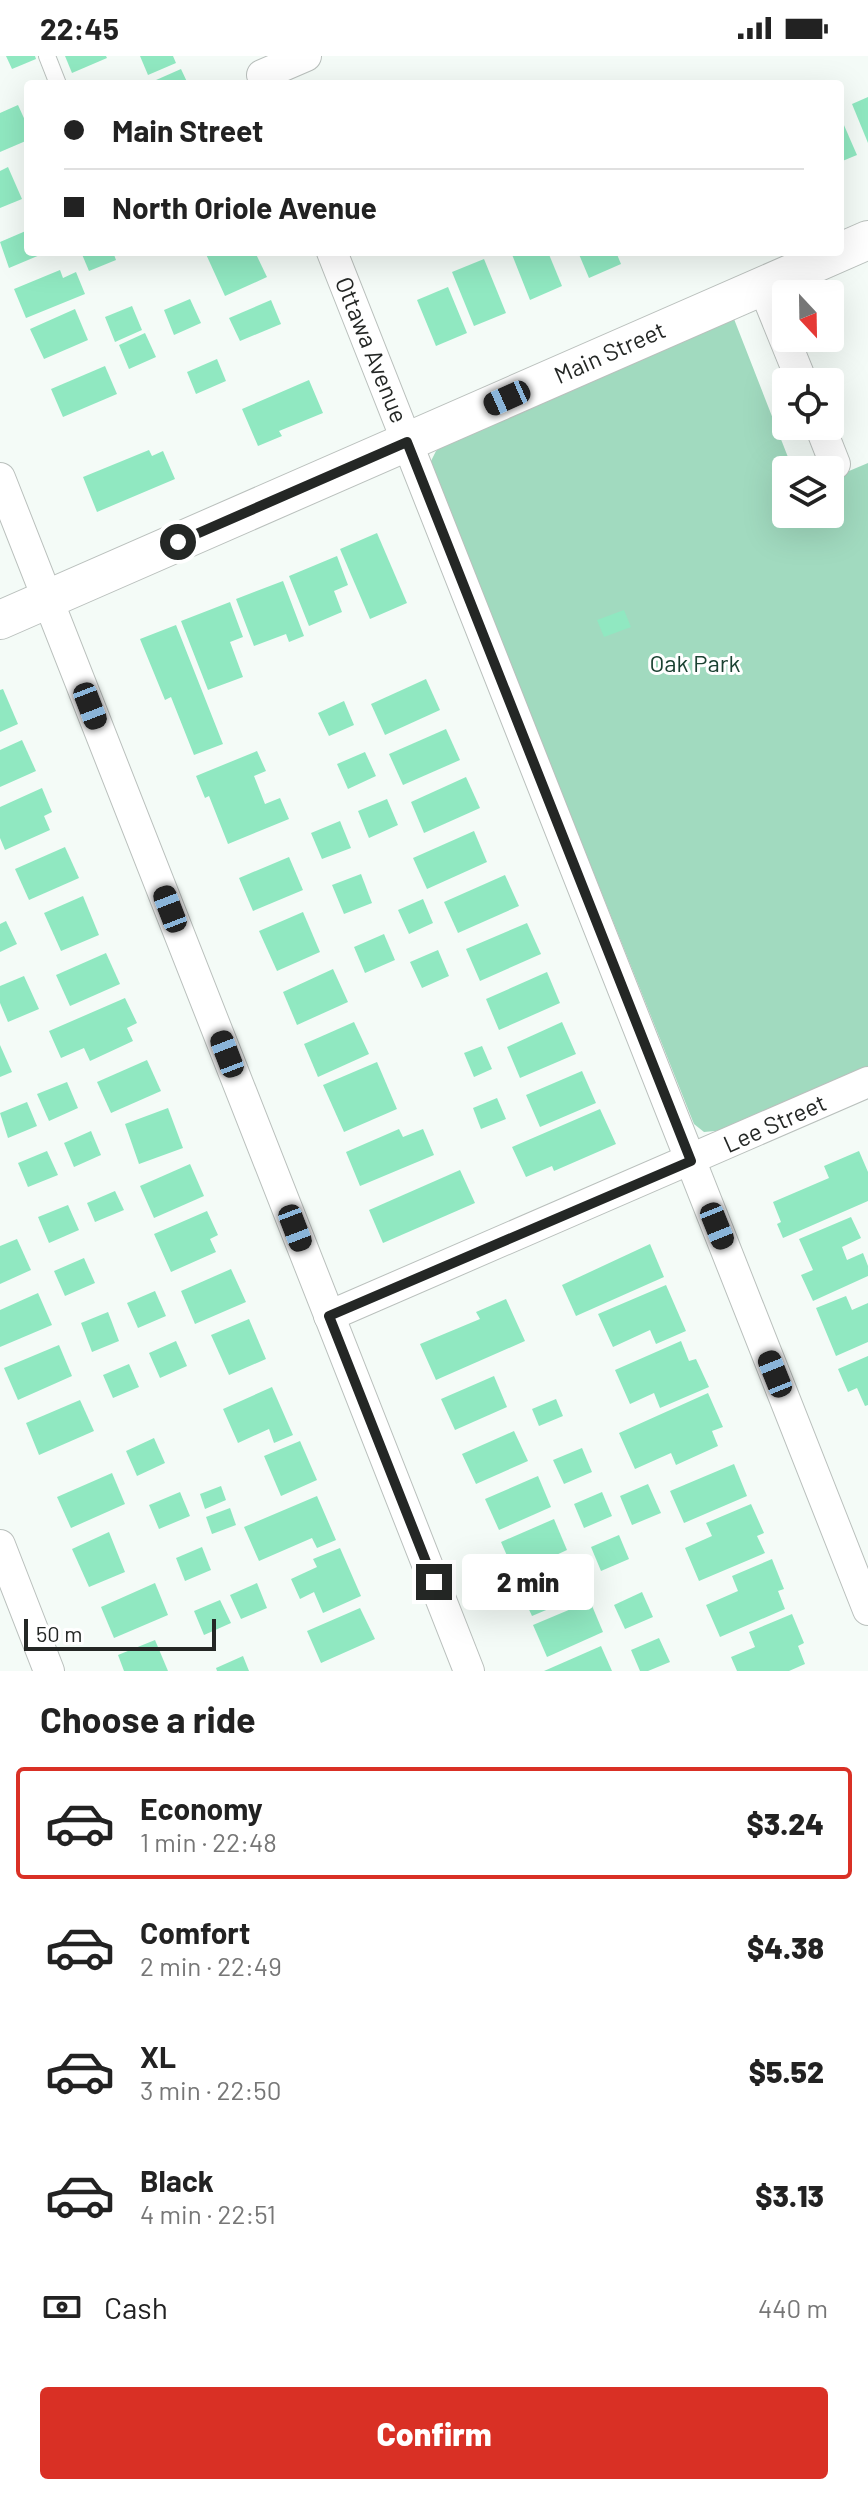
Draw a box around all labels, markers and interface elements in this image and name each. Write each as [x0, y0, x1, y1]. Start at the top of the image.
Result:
text: 22:45 [40, 10, 119, 46]
text: Main Street [112, 112, 264, 148]
text: North Oriole Avenue [112, 189, 377, 225]
street label: Ottawa Avenue [330, 272, 415, 427]
north arrow [772, 280, 844, 352]
map controls [772, 280, 844, 528]
street label: Main Street [549, 314, 670, 389]
button: locate [772, 368, 844, 440]
car [480, 377, 534, 419]
button: layers [772, 456, 844, 528]
route start [160, 524, 196, 560]
park label: Oak Park [649, 648, 741, 677]
car [70, 679, 110, 733]
car [150, 882, 190, 936]
car [207, 1027, 247, 1081]
street label: Lee Street [718, 1087, 830, 1158]
car [697, 1199, 737, 1253]
car [275, 1201, 315, 1255]
car [755, 1347, 795, 1401]
callout: 2 min [462, 1554, 594, 1610]
route end [416, 1564, 452, 1600]
text: 2 min [497, 1566, 559, 1597]
scale bar [24, 1615, 216, 1651]
text: 50 m [36, 1620, 82, 1646]
text: Choose a ride [40, 1697, 256, 1740]
icon: car [44, 1787, 116, 1859]
text: Economy [140, 1790, 263, 1826]
text: $3.24 [747, 1805, 824, 1841]
text: 1 min · 22:48 [140, 1826, 277, 1857]
icon: car [44, 1911, 116, 1983]
text: Comfort [140, 1914, 250, 1950]
text: $4.38 [747, 1929, 824, 1965]
text: 2 min · 22:49 [140, 1950, 282, 1981]
icon: car [44, 2035, 116, 2107]
text: XL [140, 2038, 176, 2074]
text: $5.52 [749, 2053, 824, 2089]
text: 3 min · 22:50 [140, 2074, 281, 2105]
icon: car [44, 2159, 116, 2231]
text: Black [140, 2162, 214, 2198]
text: $3.13 [755, 2177, 824, 2213]
text: 4 min · 22:51 [140, 2198, 276, 2229]
icon: cash [40, 2285, 84, 2329]
text: Cash [104, 2289, 168, 2325]
text: 440 m [758, 2292, 828, 2323]
button: Confirm [40, 2387, 828, 2479]

